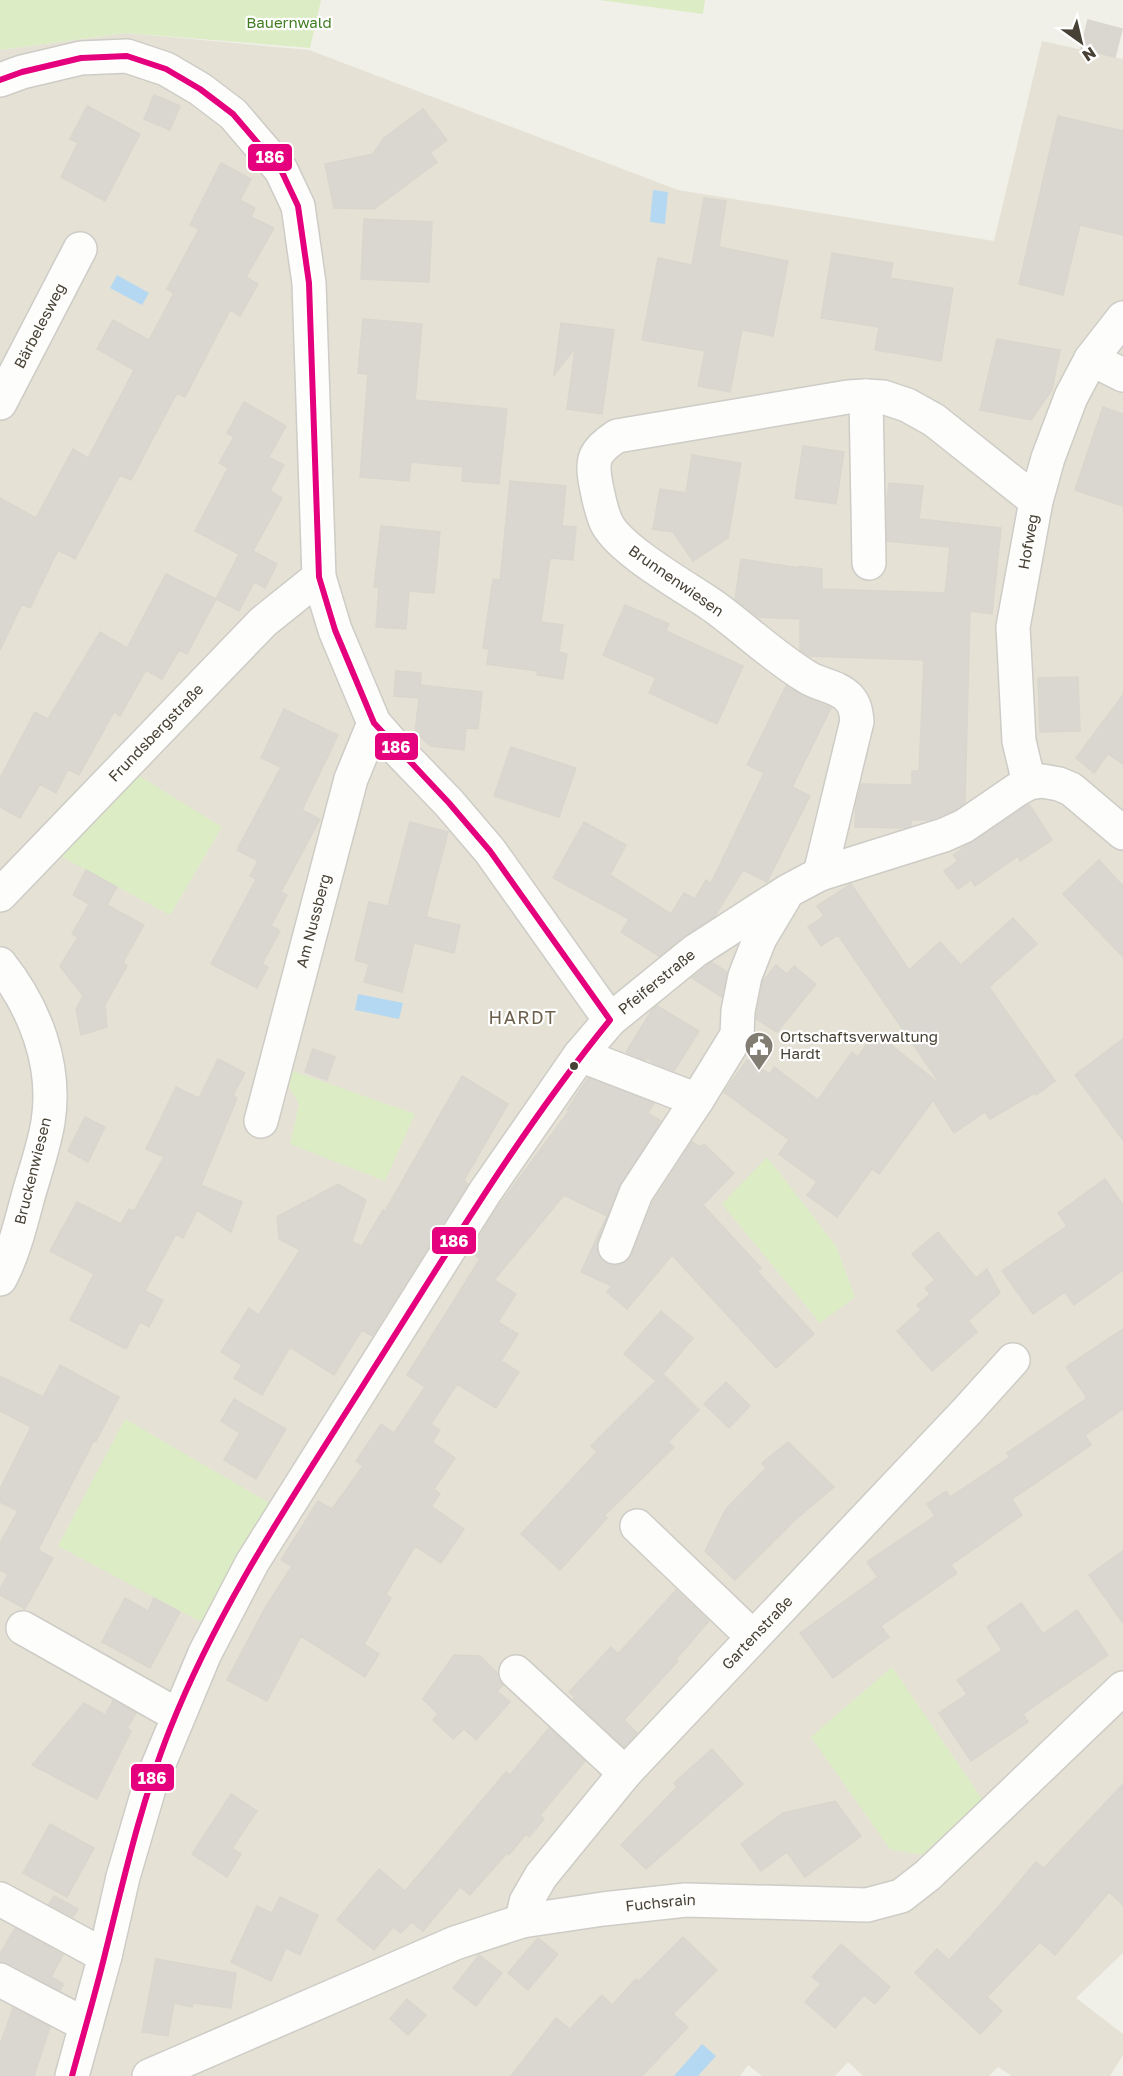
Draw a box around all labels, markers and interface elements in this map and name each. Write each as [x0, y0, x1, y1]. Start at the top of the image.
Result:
north arrow [1051, 12, 1111, 72]
park label: Bauernwald [246, 13, 332, 31]
text: N [1079, 43, 1100, 66]
line badge: 186 [247, 143, 293, 172]
text: 186 [256, 147, 284, 167]
street label: Bärbelesweg [10, 280, 69, 371]
street label: Hofweg [1014, 512, 1041, 571]
street label: Brunnenwiesen [626, 541, 728, 620]
street label: Frundsbergstraße [104, 679, 207, 785]
line badge: 186 [374, 732, 419, 761]
text: 186 [382, 737, 410, 757]
street label: Am Nussberg [292, 872, 334, 969]
street label: Pfeiferstraße [614, 945, 698, 1018]
district label: HARDT [489, 1006, 557, 1028]
place label: Ortschaftsverwaltung Hardt [780, 1027, 938, 1062]
public building icon: Ortschaftsverwaltung Hardt [743, 1030, 775, 1072]
unlabelled marker [568, 1060, 580, 1072]
street label: Bruckenwiesen [10, 1115, 54, 1226]
line badge: 186 [431, 1226, 477, 1255]
text: 186 [440, 1231, 468, 1251]
street label: Gartenstraße [718, 1591, 796, 1673]
line badge: 186 [130, 1763, 175, 1792]
text: 186 [138, 1768, 166, 1788]
street label: Fuchsrain [624, 1890, 696, 1915]

